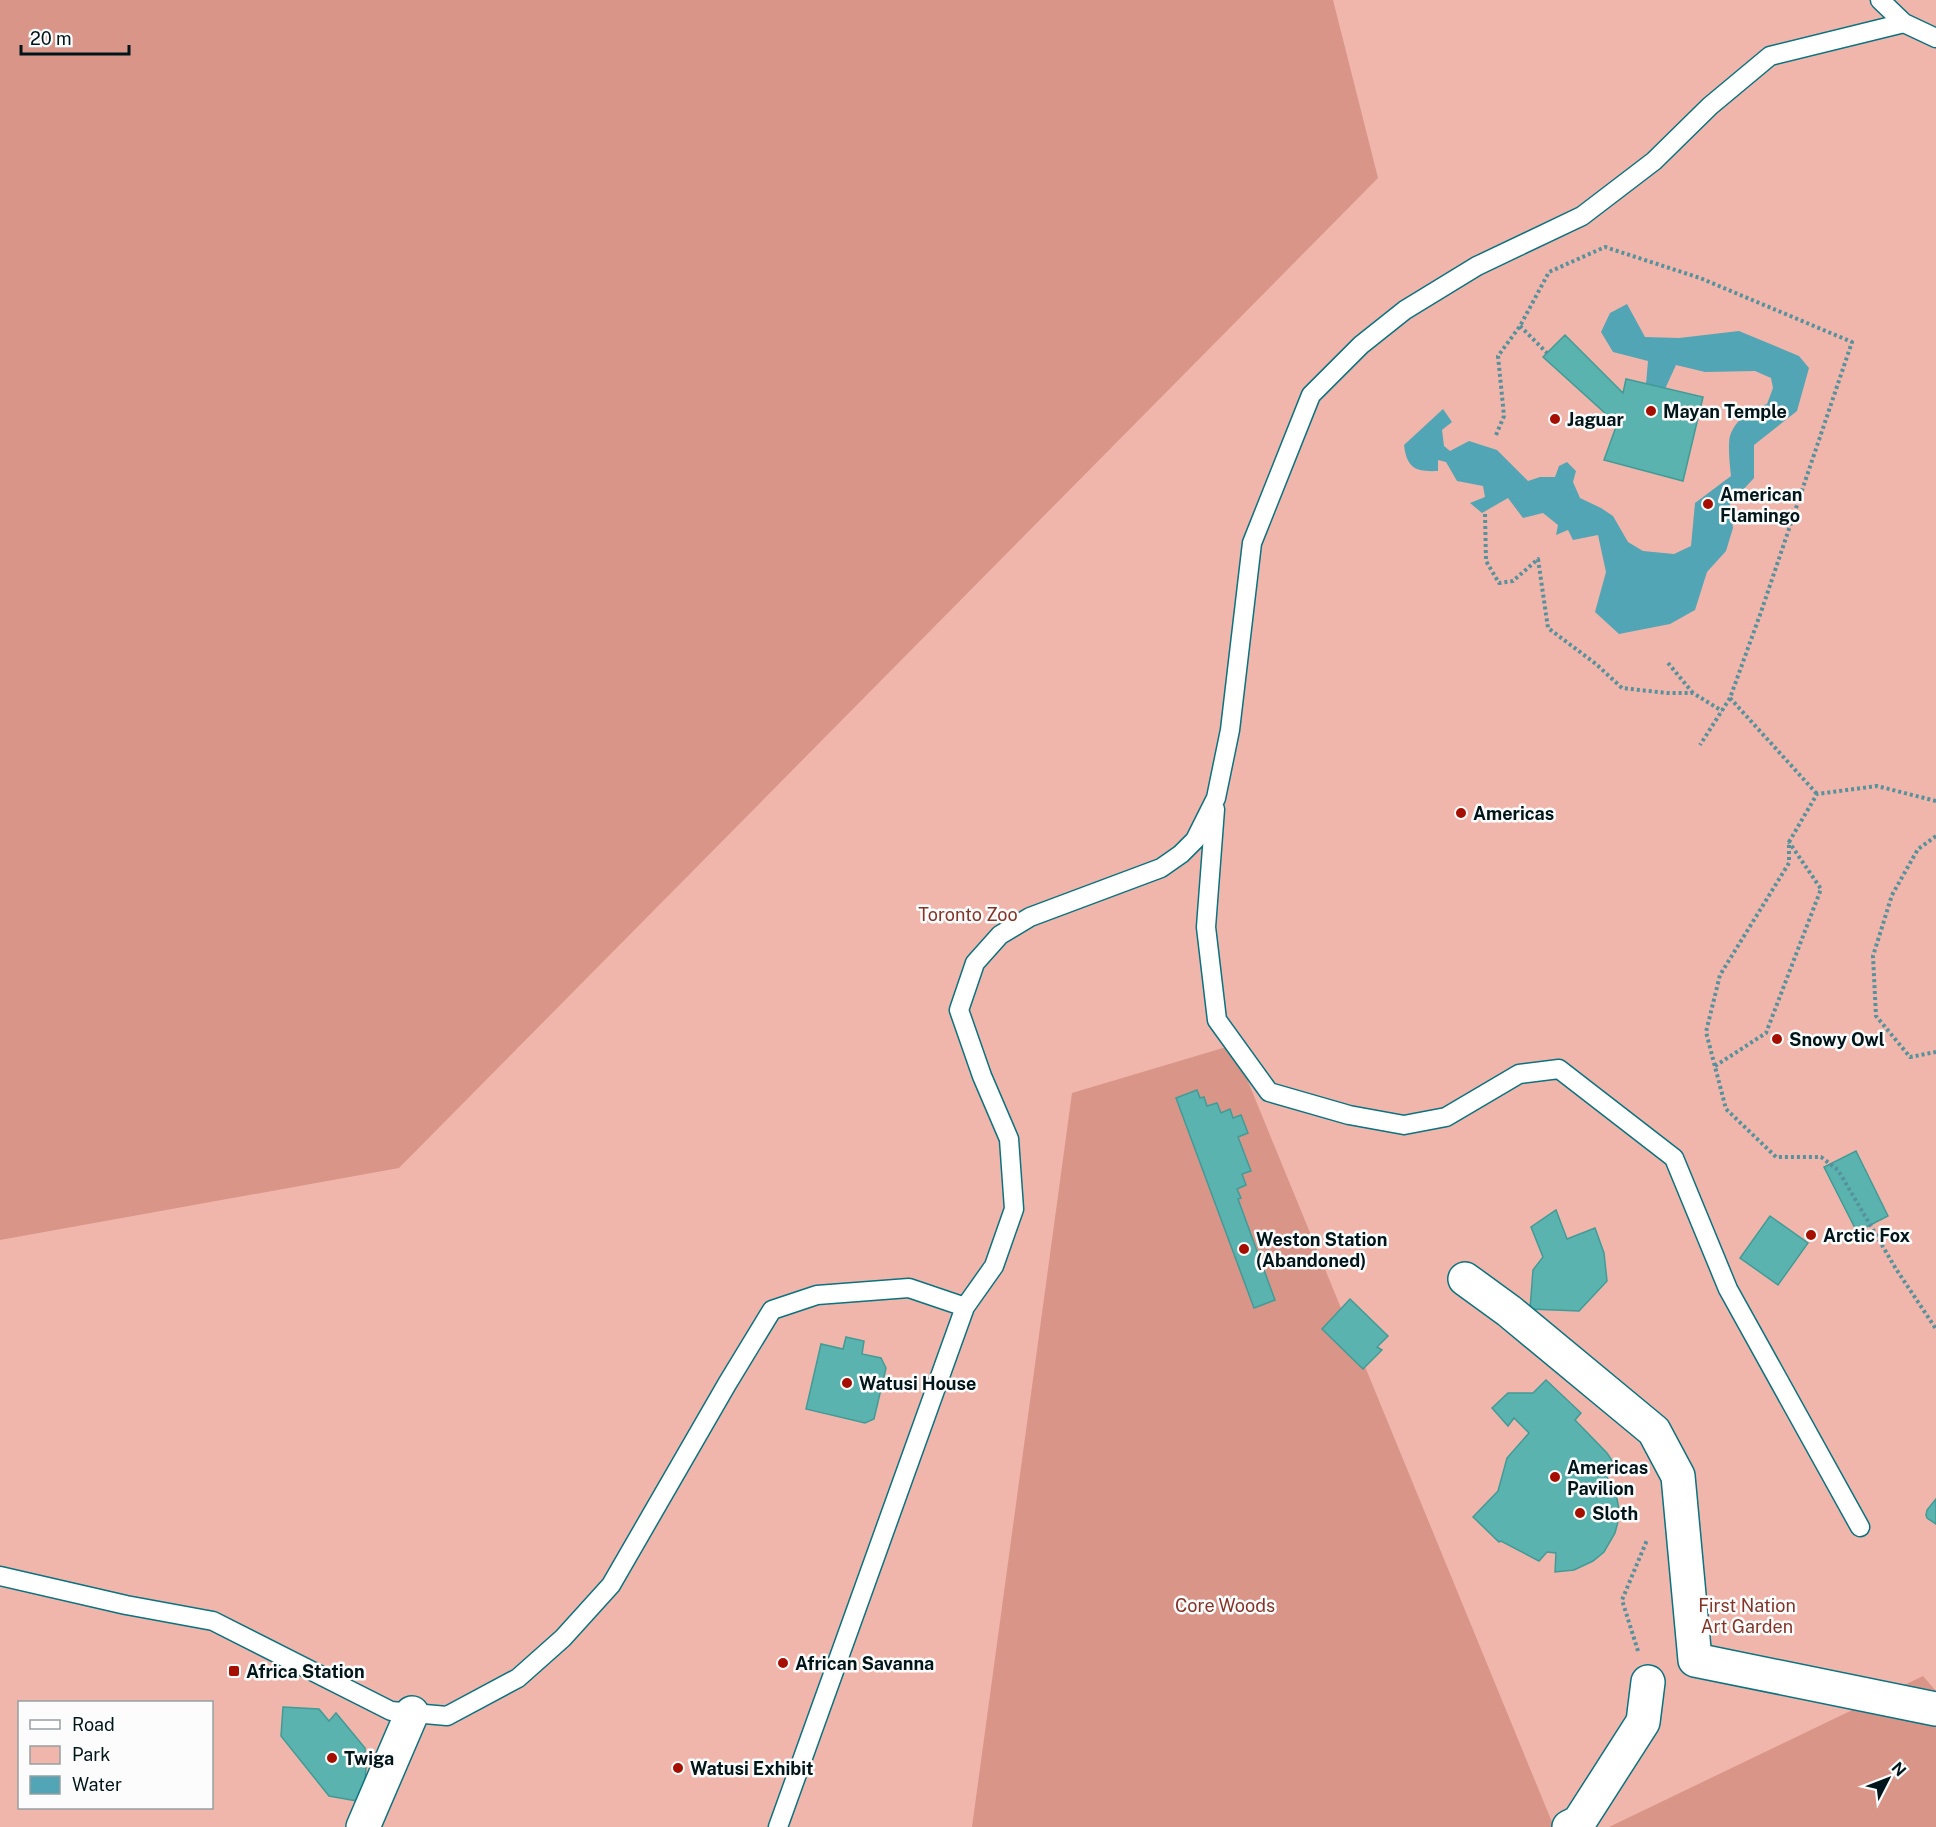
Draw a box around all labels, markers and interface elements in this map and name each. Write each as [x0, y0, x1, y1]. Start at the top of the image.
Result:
scale bar [21, 18, 129, 56]
text: 20 m [30, 28, 72, 49]
place label: Mayan Temple [1663, 401, 1787, 422]
marker: Mayan Temple [1644, 404, 1658, 418]
place label: Jaguar [1567, 409, 1624, 430]
marker: Jaguar [1548, 412, 1562, 426]
place label: American Flamingo [1720, 484, 1802, 526]
marker: American Flamingo [1701, 497, 1715, 511]
place label: Americas [1473, 803, 1554, 824]
marker: Americas [1454, 806, 1468, 820]
park label: Toronto Zoo [918, 904, 1018, 925]
place label: Snowy Owl [1789, 1029, 1885, 1050]
marker: Snowy Owl [1770, 1032, 1784, 1046]
place label: Arctic Fox [1823, 1225, 1910, 1246]
marker: Arctic Fox [1804, 1228, 1818, 1242]
place label: Weston Station (Abandoned) [1256, 1229, 1387, 1271]
marker: Weston Station (Abandoned) [1237, 1242, 1251, 1256]
place label: Watusi House [859, 1373, 976, 1394]
marker: Watusi House [840, 1376, 854, 1390]
place label: Americas Pavilion [1567, 1457, 1648, 1499]
marker: Americas Pavilion [1548, 1470, 1562, 1484]
place label: Sloth [1592, 1503, 1638, 1524]
marker: Sloth [1573, 1506, 1587, 1520]
park label: Core Woods [1175, 1595, 1275, 1616]
park label: First Nation Art Garden [1698, 1595, 1796, 1637]
place label: African Savanna [795, 1653, 934, 1674]
marker: African Savanna [776, 1656, 790, 1670]
place label: Africa Station [246, 1661, 365, 1682]
marker: Africa Station [227, 1664, 241, 1678]
legend [18, 1701, 213, 1809]
text: Road [72, 1714, 115, 1735]
text: Park [72, 1744, 110, 1765]
place label: Twiga [344, 1748, 394, 1769]
north arrow [1858, 1749, 1918, 1809]
marker: Twiga [325, 1751, 339, 1765]
place label: Watusi Exhibit [690, 1758, 814, 1779]
text: N [1888, 1758, 1910, 1780]
marker: Watusi Exhibit [671, 1761, 685, 1775]
text: Water [72, 1774, 122, 1795]

